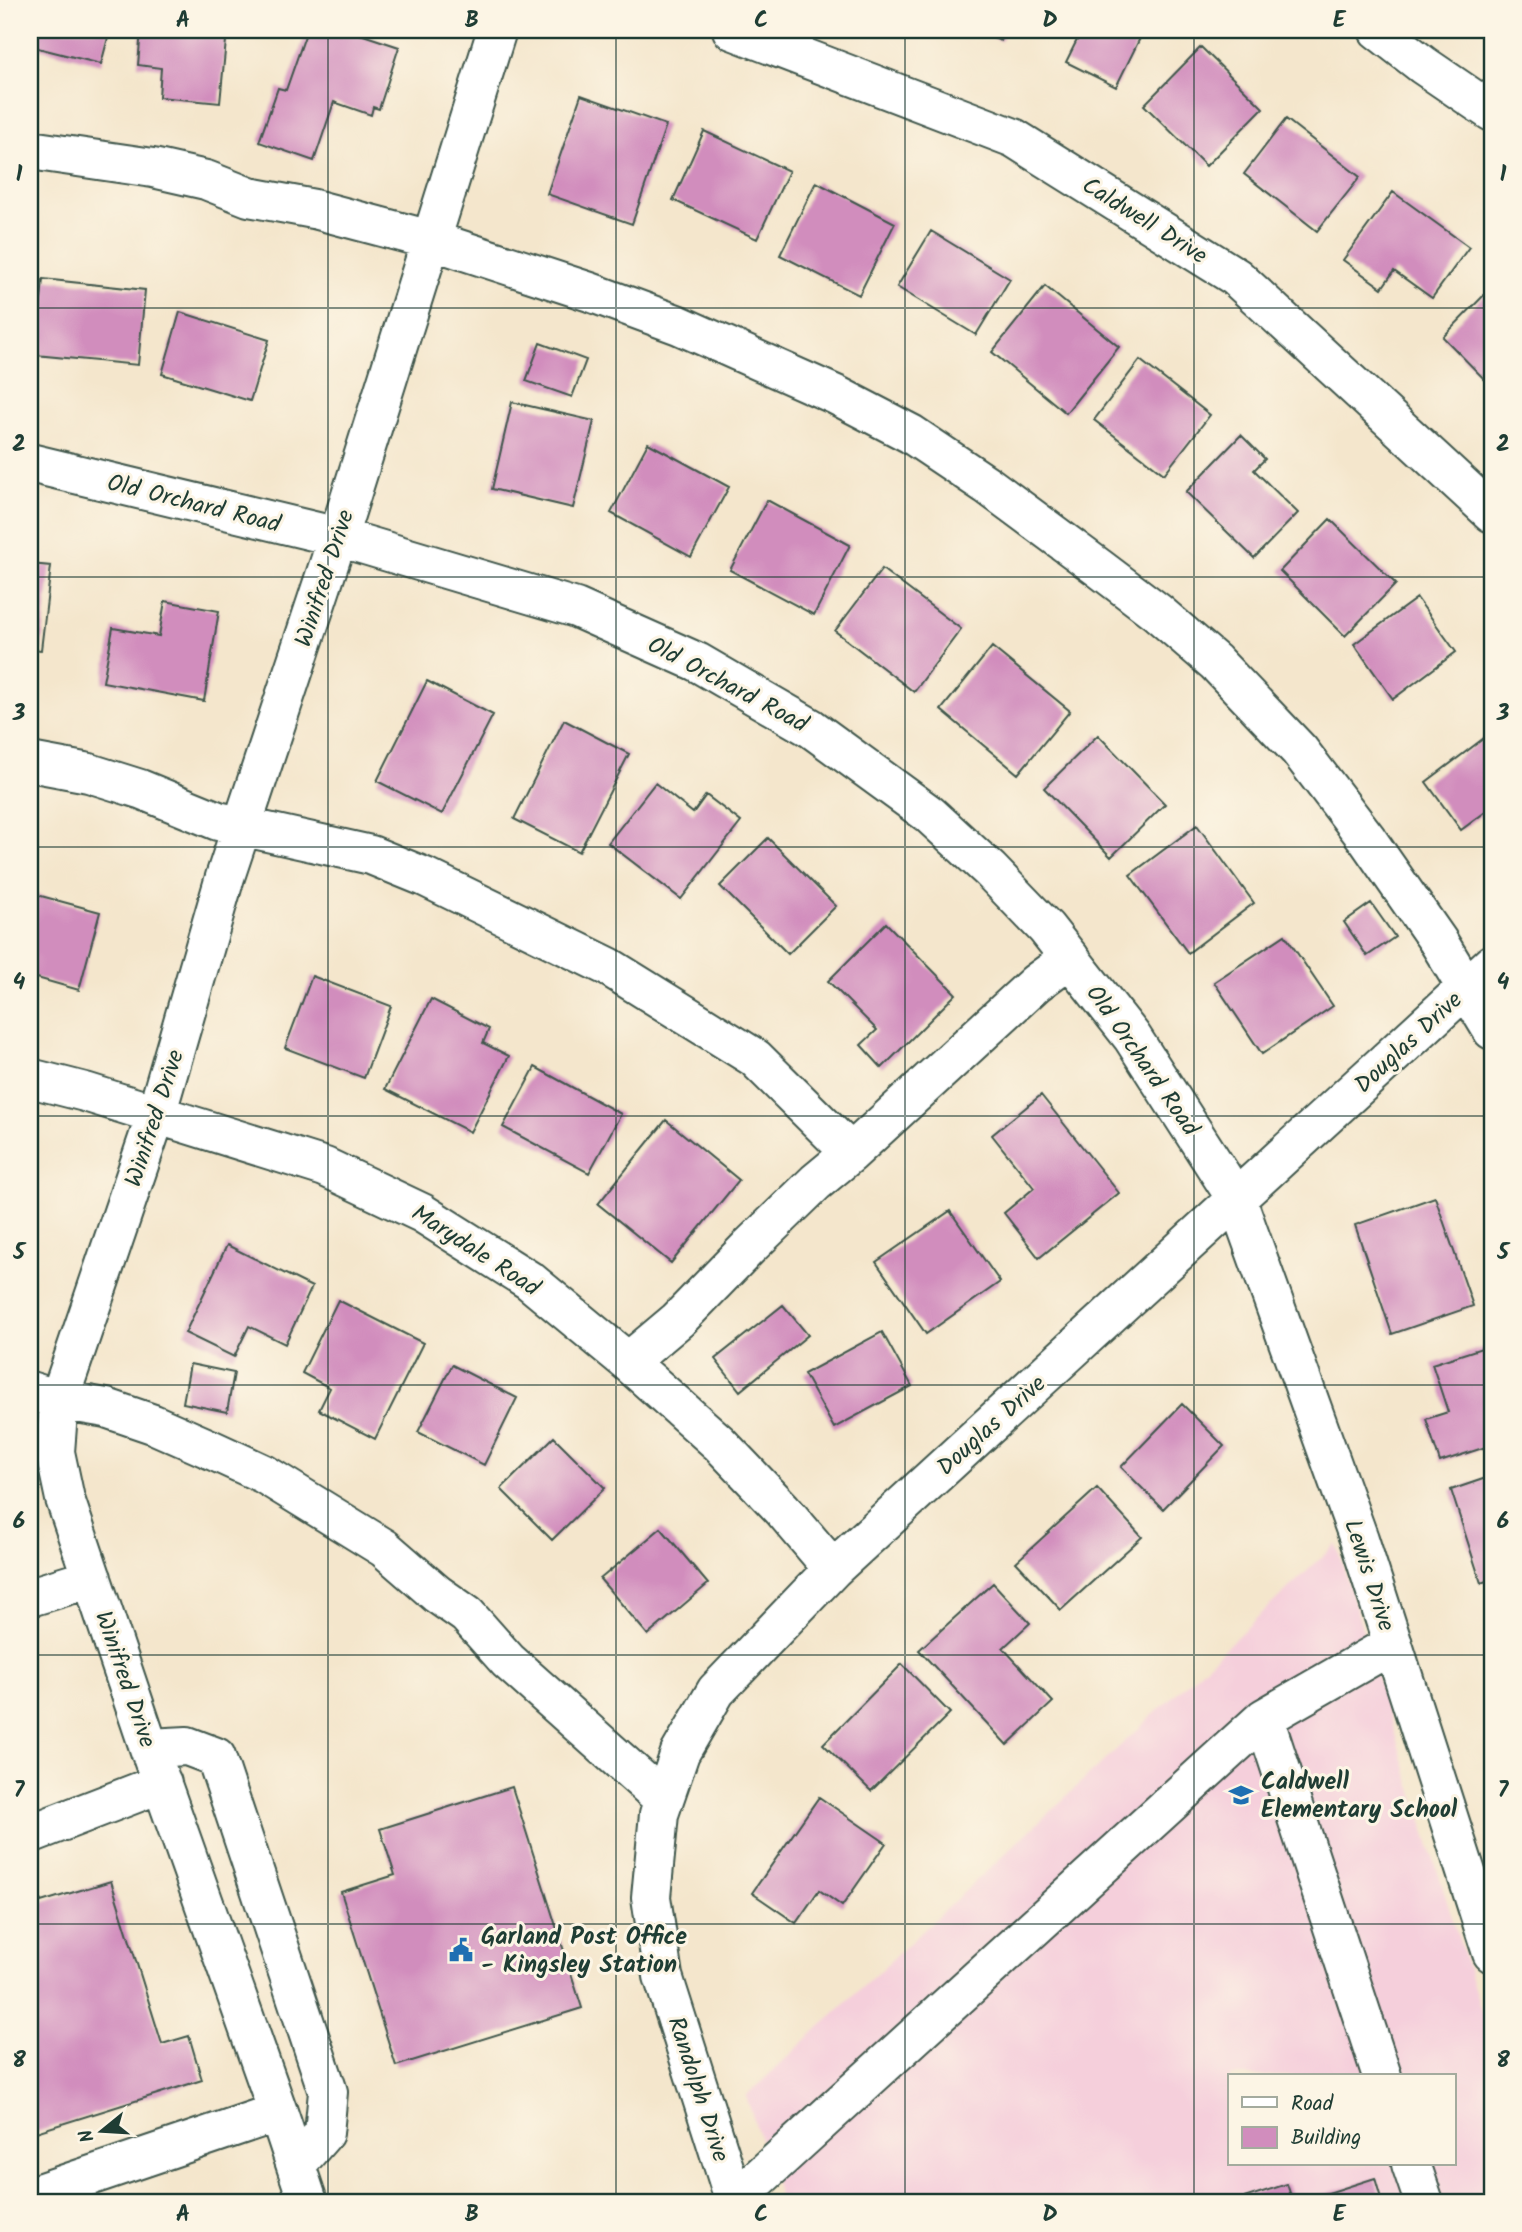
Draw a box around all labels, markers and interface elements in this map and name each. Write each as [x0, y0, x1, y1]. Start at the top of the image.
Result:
text: A [176, 3, 190, 39]
text: B [465, 3, 479, 39]
text: C [754, 3, 768, 39]
text: D [1042, 3, 1058, 39]
text: E [1333, 3, 1347, 39]
text: 1 [16, 157, 23, 193]
text: 1 [1500, 157, 1507, 193]
street label: Caldwell Drive [1074, 167, 1215, 276]
text: 2 [12, 427, 26, 463]
text: 2 [1496, 427, 1510, 463]
street label: Old Orchard Road [103, 464, 285, 545]
street label: Winifred Drive [285, 505, 366, 652]
street label: Old Orchard Road [640, 626, 816, 745]
text: 3 [12, 696, 26, 732]
text: 3 [1496, 696, 1510, 732]
text: 4 [13, 965, 26, 1001]
text: 4 [1497, 965, 1510, 1001]
street label: Old Orchard Road [1075, 977, 1209, 1146]
street label: Douglas Drive [1346, 982, 1472, 1104]
street label: Winifred Drive [115, 1045, 196, 1192]
street label: Marydale Road [403, 1195, 548, 1308]
text: 5 [12, 1235, 27, 1271]
text: 5 [1496, 1235, 1511, 1271]
street label: Douglas Drive [928, 1366, 1056, 1486]
text: 6 [13, 1504, 25, 1540]
text: 6 [1497, 1504, 1509, 1540]
street label: Lewis Drive [1332, 1514, 1405, 1637]
street label: Winifred Drive [83, 1606, 166, 1753]
place label: Caldwell Elementary School [1261, 1763, 1458, 1830]
text: 7 [14, 1773, 26, 1809]
text: 7 [1498, 1773, 1510, 1809]
school or university icon: Caldwell Elementary School [1227, 1781, 1255, 1809]
place label: Garland Post Office - Kingsley Station [481, 1918, 687, 1985]
public building icon: Garland Post Office - Kingsley Station [447, 1936, 475, 1964]
street label: Randolph Drive [656, 2012, 739, 2167]
text: 8 [12, 2043, 26, 2079]
text: 8 [1496, 2043, 1510, 2079]
legend [1228, 2074, 1456, 2166]
text: Road [1291, 2088, 1334, 2121]
north arrow [66, 2096, 136, 2166]
text: Building [1291, 2122, 1361, 2155]
text: N [72, 2125, 104, 2146]
text: A [176, 2197, 190, 2232]
text: B [465, 2197, 479, 2232]
text: C [754, 2197, 768, 2232]
text: D [1042, 2197, 1058, 2232]
text: E [1333, 2197, 1347, 2232]

